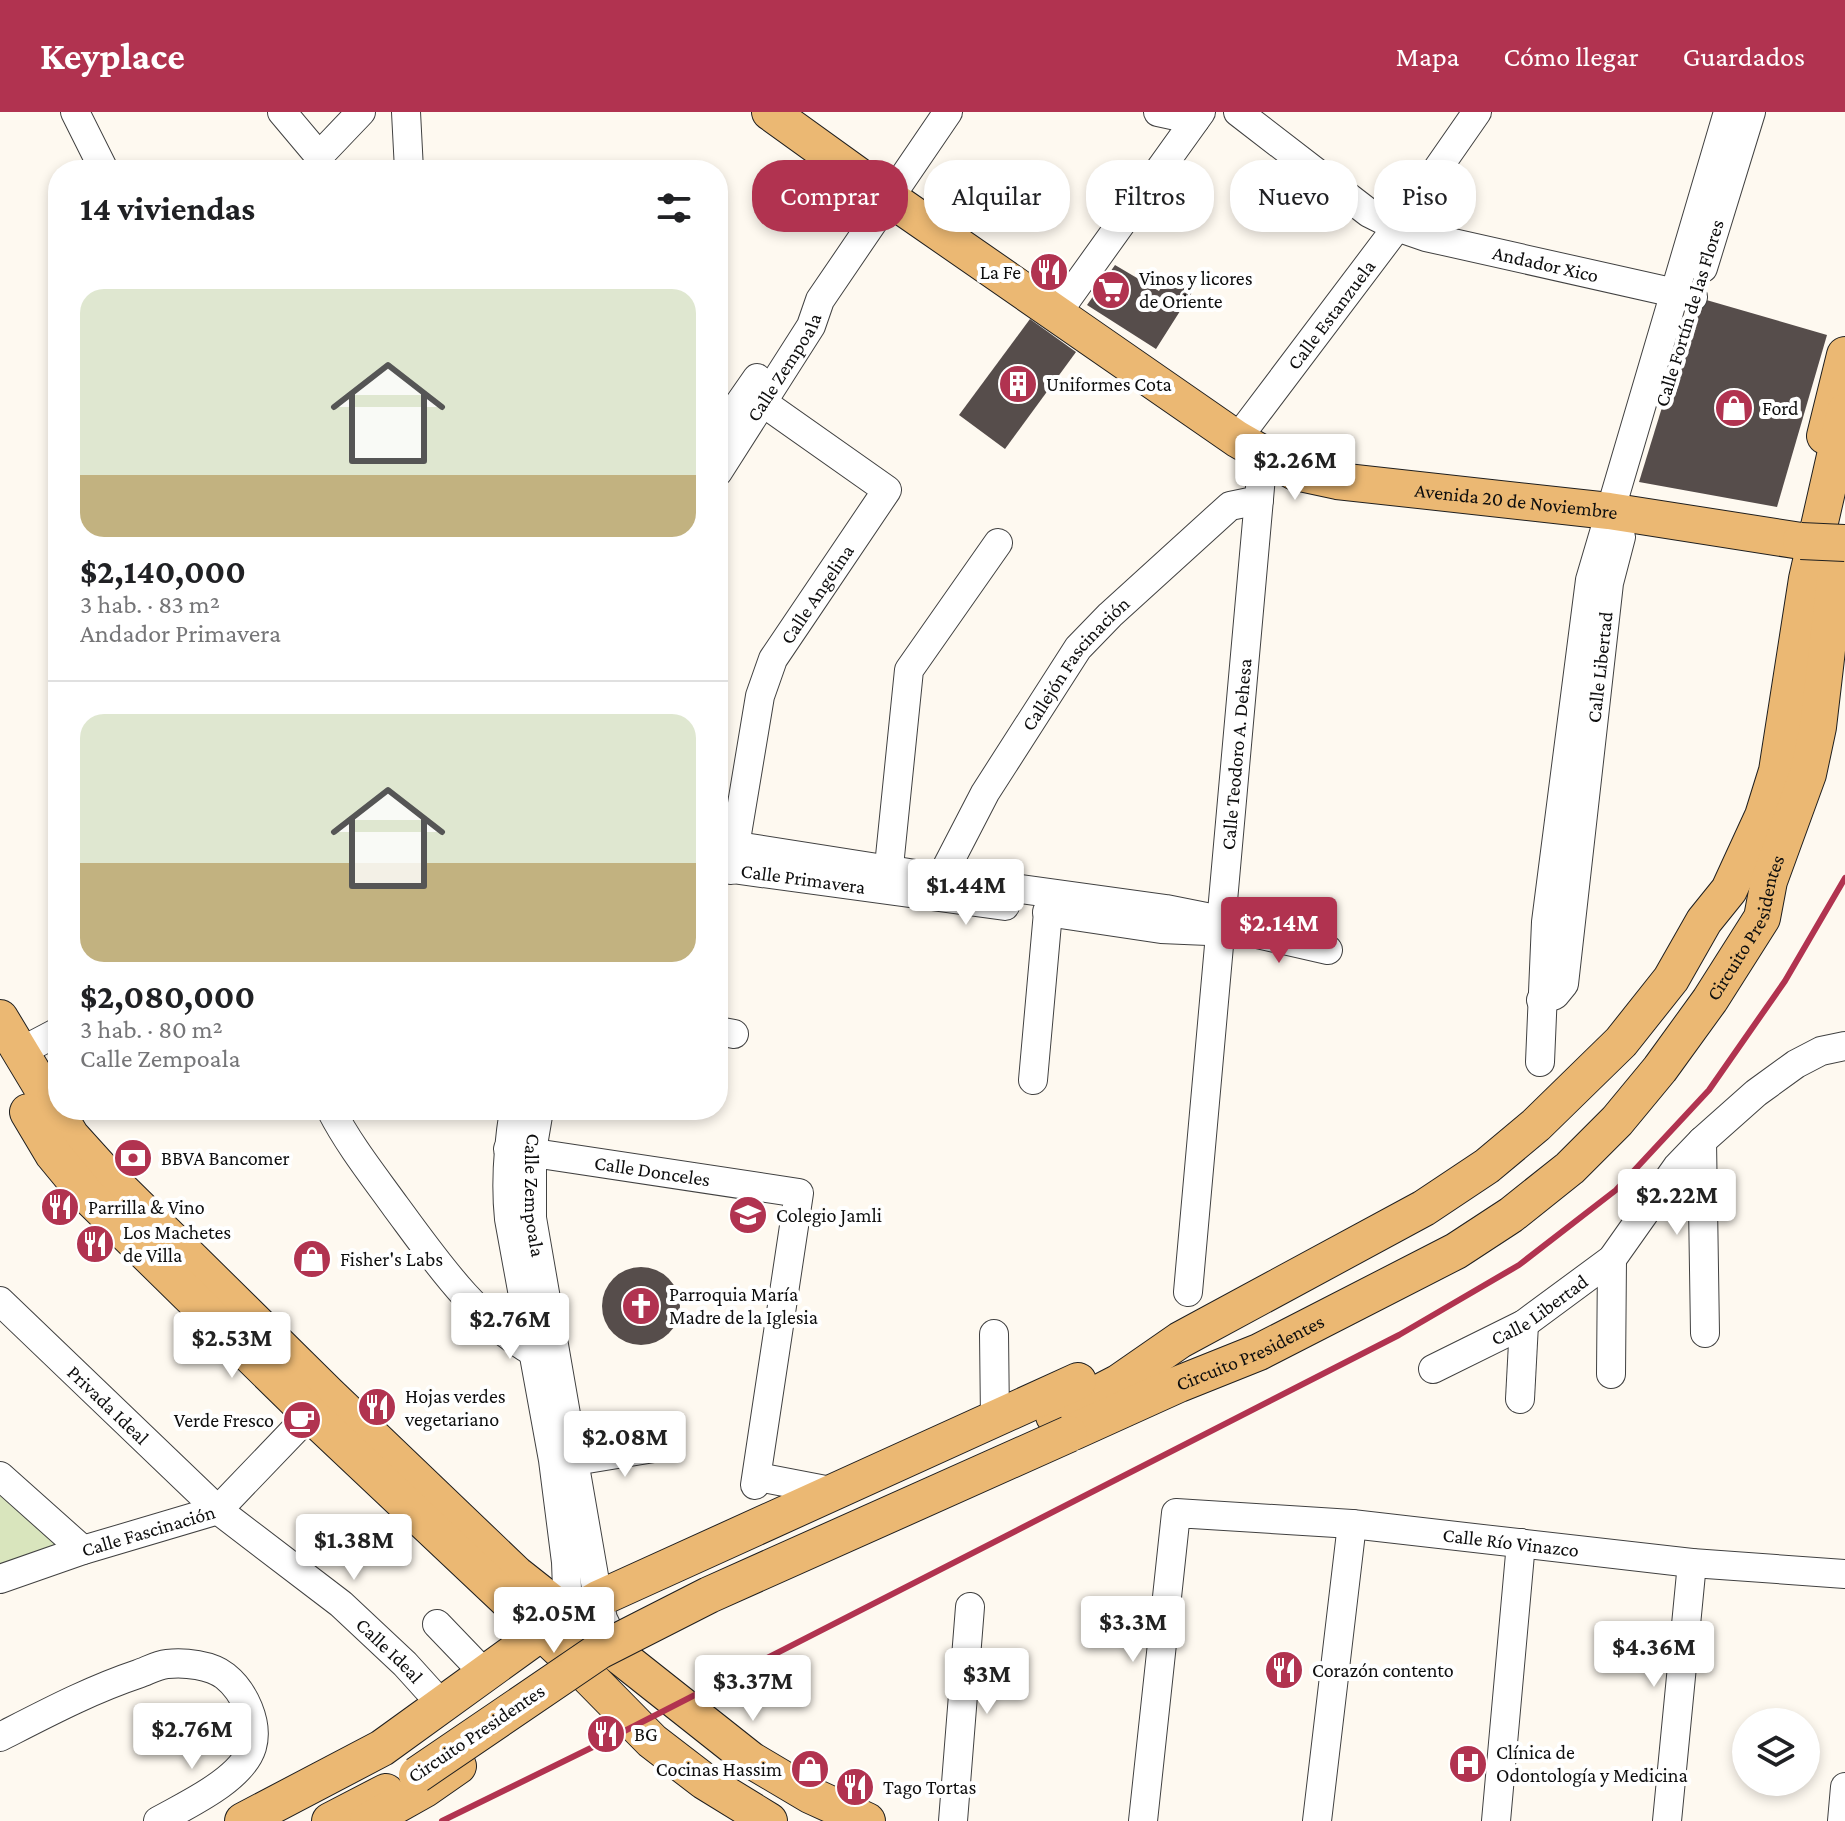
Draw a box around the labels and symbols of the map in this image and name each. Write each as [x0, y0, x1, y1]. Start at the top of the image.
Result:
street label: Calle Fortín de las Flores [1650, 217, 1728, 409]
street label: Andador Xico [1491, 241, 1601, 286]
restaurant icon: La Fe [1028, 251, 1070, 293]
street label: Calle Estanzuela [1283, 255, 1379, 374]
place label: La Fe [980, 261, 1021, 283]
place label: Vinos y licores de Oriente [1139, 267, 1253, 312]
supermarket icon: Vinos y licores de Oriente [1090, 269, 1132, 311]
street label: Calle Zempoala [742, 310, 826, 425]
building icon: Uniformes Cota [997, 363, 1039, 405]
place label: Uniformes Cota [1046, 373, 1172, 395]
shop icon: Ford [1713, 387, 1755, 429]
place label: Ford [1762, 397, 1799, 419]
pin: $2.26M [1230, 434, 1360, 502]
street label: Avenida 20 de Noviembre [1413, 479, 1619, 523]
street label: Calle Angelina [776, 540, 858, 648]
street label: Callejón Fascinación [1017, 592, 1134, 735]
street label: Calle Libertad [1582, 610, 1617, 724]
street label: Calle Teodoro A. Dehesa [1217, 657, 1256, 851]
street label: Circuito Presidentes [1702, 852, 1789, 1004]
street label: Calle Primavera [740, 859, 867, 898]
pin: $1.44M [901, 859, 1031, 927]
pin: $2.14M [1214, 897, 1344, 965]
street label: Calle Zempoala [519, 1132, 550, 1258]
bank icon: BBVA Bancomer [112, 1137, 154, 1179]
place label: BBVA Bancomer [161, 1147, 290, 1169]
street label: Calle Donceles [593, 1151, 712, 1190]
pin: $2.22M [1612, 1169, 1742, 1237]
restaurant icon: Parrilla & Vino [39, 1186, 81, 1228]
school or university icon: Colegio Jamli [727, 1194, 769, 1236]
place label: Parrilla & Vino [88, 1196, 205, 1218]
place label: Colegio Jamli [776, 1204, 882, 1227]
place label: Los Machetes de Villa [123, 1221, 231, 1266]
restaurant icon: Los Machetes de Villa [74, 1223, 116, 1265]
shop icon: Fisher's Labs [291, 1238, 333, 1280]
place label: Fisher's Labs [340, 1248, 443, 1270]
street label: Calle Libertad [1487, 1269, 1592, 1350]
place label: Parroquia María Madre de la Iglesia [669, 1283, 818, 1329]
church icon: Parroquia María Madre de la Iglesia [620, 1285, 662, 1327]
pin: $2.76M [445, 1293, 575, 1361]
street label: Circuito Presidentes [1173, 1310, 1328, 1395]
pin: $2.53M [167, 1312, 297, 1380]
street label: Privada Ideal [63, 1361, 154, 1449]
place label: Hojas verdes vegetariano [404, 1385, 506, 1431]
restaurant icon: Hojas verdes vegetariano [356, 1386, 398, 1428]
cafe icon: Verde Fresco [281, 1399, 323, 1441]
place label: Verde Fresco [174, 1409, 274, 1431]
pin: $2.08M [560, 1411, 690, 1479]
street label: Calle Fascinación [79, 1500, 218, 1561]
pin: $1.38M [289, 1514, 419, 1582]
street label: Calle Río Vinazco [1442, 1523, 1580, 1561]
pin: $2.05M [489, 1587, 619, 1655]
pin: $3.3M [1077, 1596, 1189, 1664]
street label: Calle Ideal [352, 1613, 428, 1687]
pin: $4.36M [1589, 1621, 1719, 1689]
pin: $3M [948, 1648, 1026, 1716]
restaurant icon: Corazón contento [1263, 1649, 1305, 1691]
pin: $3.37M [688, 1655, 818, 1723]
place label: Corazón contento [1312, 1659, 1454, 1681]
street label: Circuito Presidentes [404, 1679, 549, 1787]
pin: $2.76M [127, 1703, 257, 1771]
restaurant icon: BG [585, 1713, 627, 1755]
place label: BG [634, 1723, 658, 1745]
place label: Clínica de Odontología y Medicina [1496, 1741, 1688, 1787]
hospital icon: Clínica de Odontología y Medicina [1447, 1743, 1489, 1785]
shop icon: Cocinas Hassim [789, 1748, 831, 1790]
place label: Cocinas Hassim [656, 1758, 782, 1780]
restaurant icon: Tago Tortas [834, 1766, 876, 1808]
place label: Tago Tortas [883, 1776, 977, 1799]

